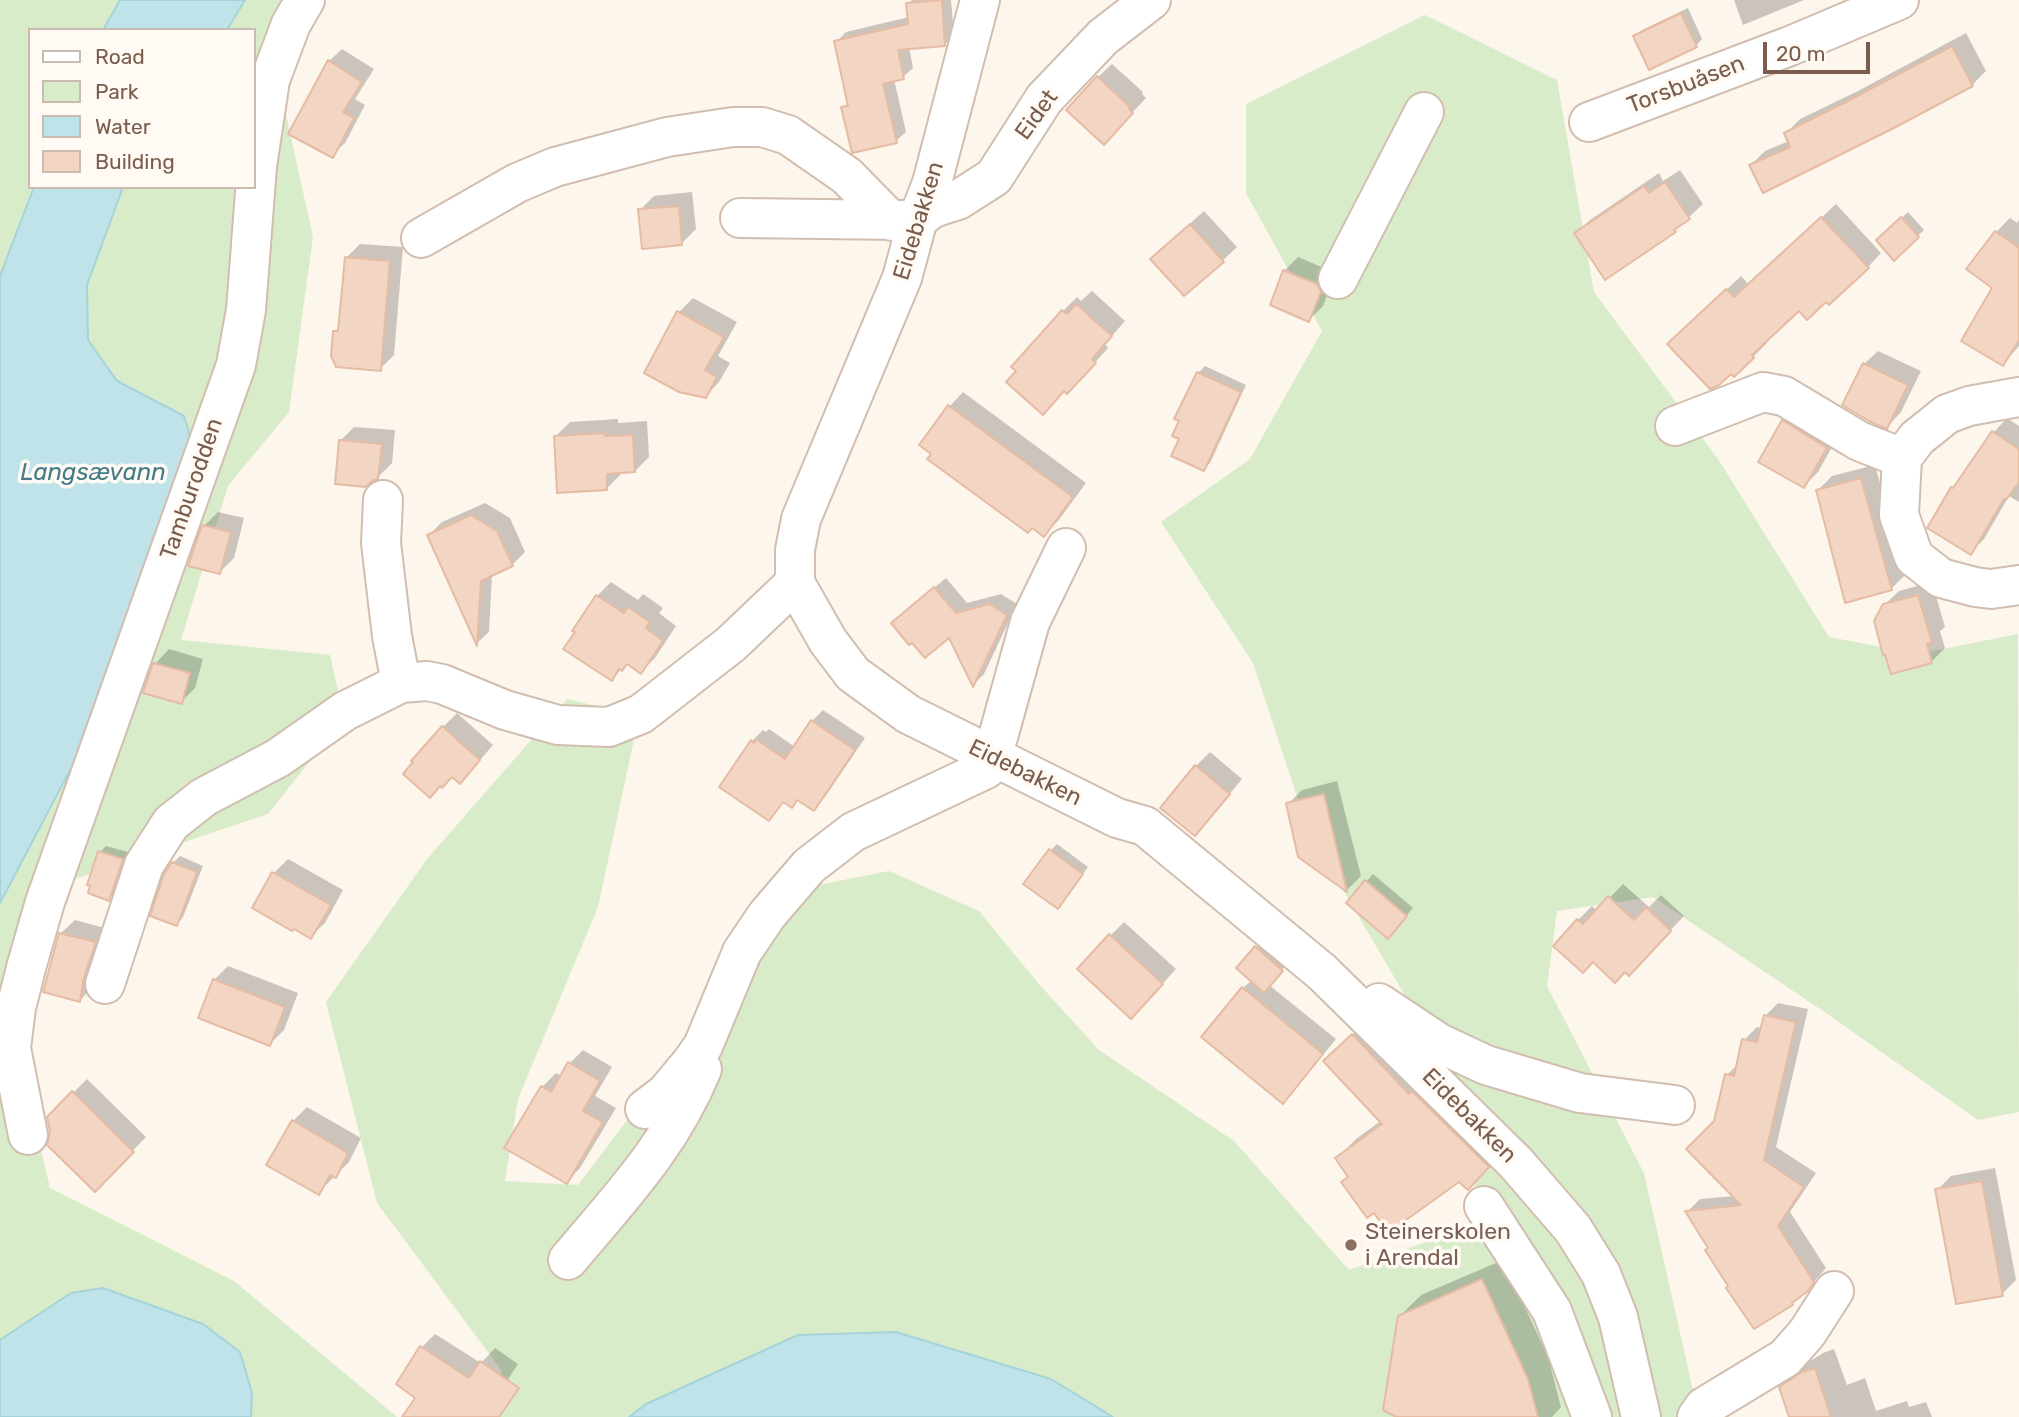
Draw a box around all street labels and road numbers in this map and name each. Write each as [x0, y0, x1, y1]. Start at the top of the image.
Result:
street label: Torsbuåsen [1623, 50, 1749, 120]
street label: Eidet [1010, 85, 1064, 145]
street label: Eidebakken [888, 158, 950, 284]
street label: Tamburodden [155, 415, 229, 563]
street label: Eidebakken [964, 734, 1086, 812]
street label: Eidebakken [1416, 1063, 1522, 1169]

